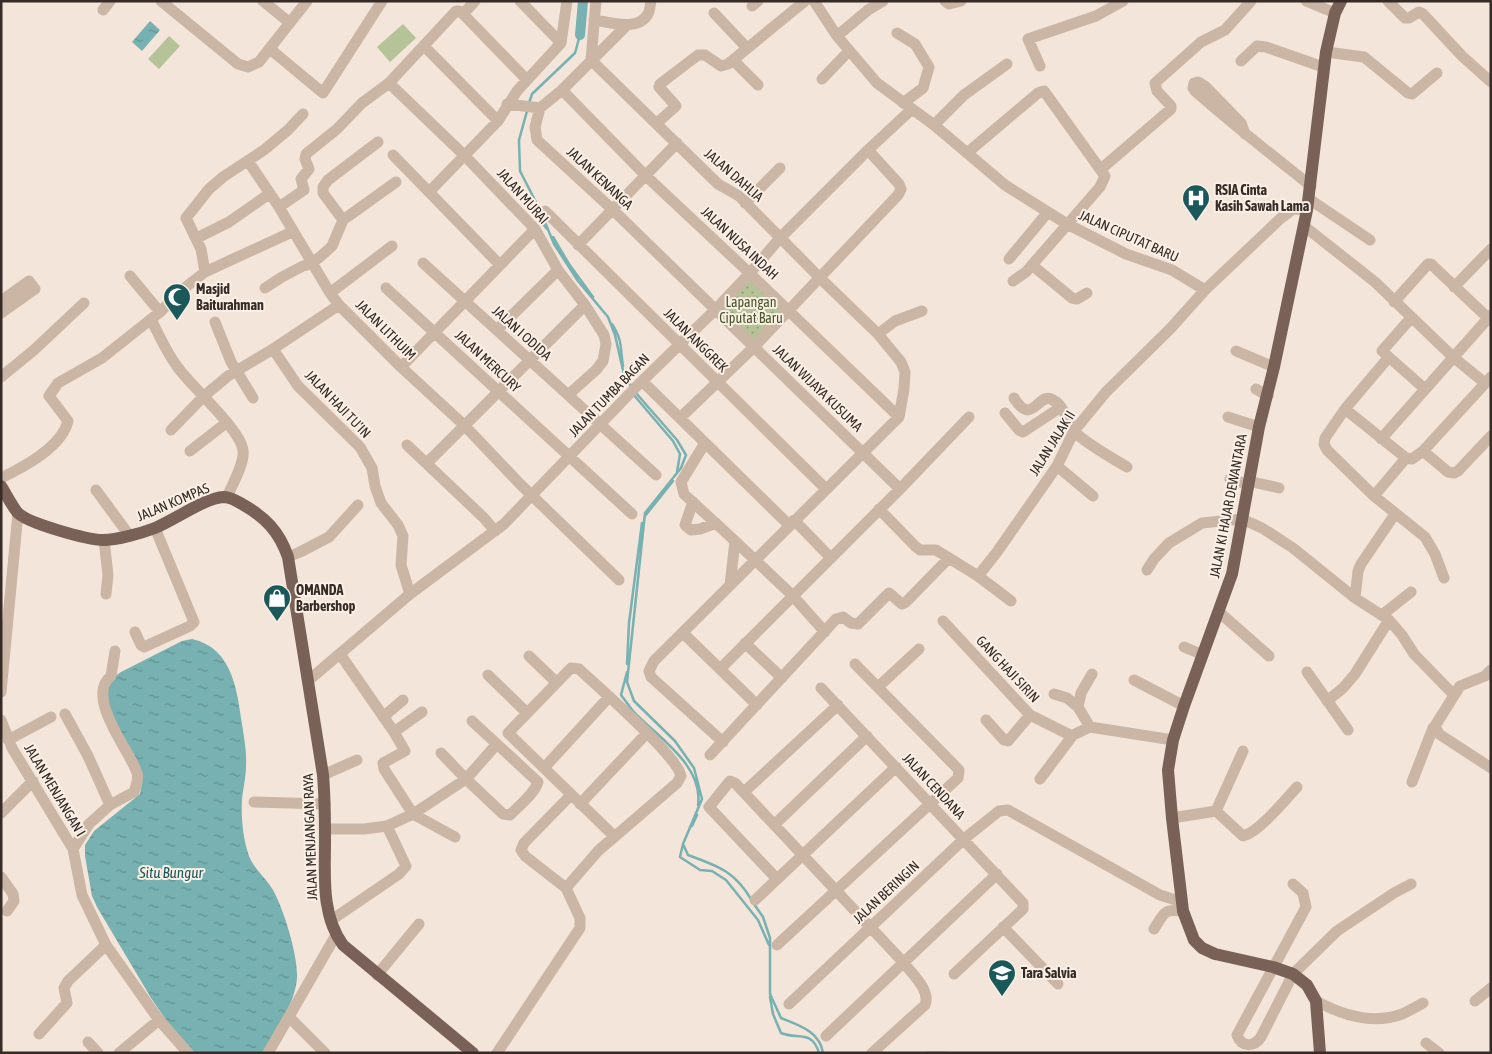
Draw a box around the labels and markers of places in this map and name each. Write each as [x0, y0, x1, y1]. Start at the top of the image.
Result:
place label: RSIA Cinta Kasih Sawah Lama [1215, 182, 1310, 214]
hospital icon: RSIA Cinta Kasih Sawah Lama [1181, 183, 1211, 222]
place label: Masjid Baiturahman [196, 281, 264, 313]
mosque icon: Masjid Baiturahman [162, 282, 192, 321]
place label: OMANDA Barbershop [296, 582, 356, 614]
shop icon: OMANDA Barbershop [262, 583, 292, 622]
school or university icon: Tara Salvia [987, 958, 1017, 997]
place label: Tara Salvia [1021, 965, 1077, 981]

